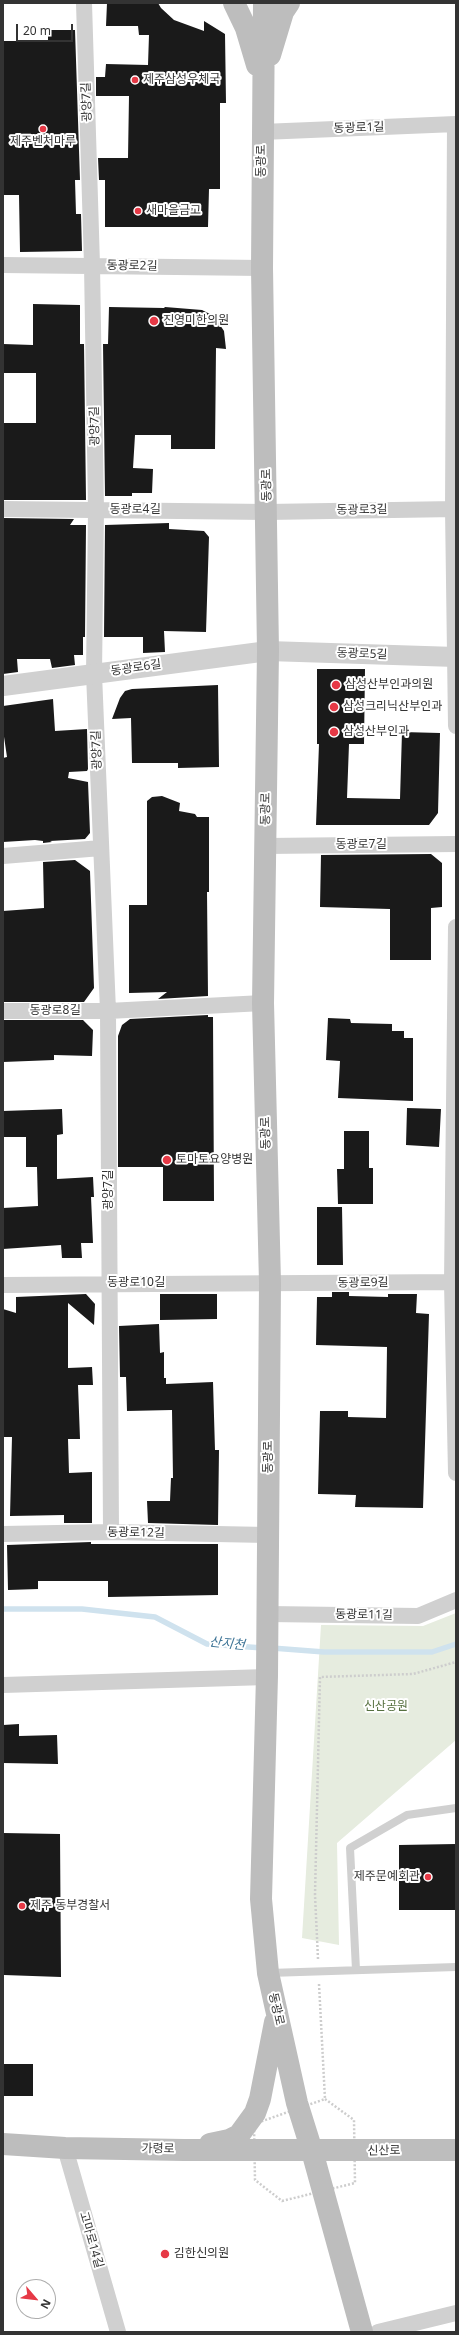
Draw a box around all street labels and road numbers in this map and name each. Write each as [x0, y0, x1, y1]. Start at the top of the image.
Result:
street label: 광양7길 [79, 82, 95, 122]
street label: 동광로1길 [333, 120, 385, 136]
street label: 동광로 [255, 144, 269, 178]
street label: 동광로2길 [106, 258, 158, 274]
street label: 광양7길 [87, 406, 103, 446]
street label: 동광로 [260, 468, 274, 502]
street label: 동광로3길 [336, 502, 388, 518]
street label: 동광로4길 [109, 503, 161, 517]
street label: 동광로5길 [336, 646, 388, 662]
street label: 동광로6길 [110, 657, 162, 679]
street label: 광양7길 [89, 730, 105, 770]
street label: 동광로 [259, 792, 273, 826]
street label: 동광로7길 [335, 838, 387, 852]
street label: 동광로8길 [29, 1004, 81, 1018]
street label: 동광로 [259, 1116, 273, 1150]
street label: 광양7길 [102, 1170, 116, 1210]
street label: 동광로9길 [337, 1275, 389, 1291]
street label: 동광로10길 [107, 1276, 165, 1290]
street label: 동광로 [262, 1440, 276, 1474]
street label: 동광로12길 [107, 1525, 165, 1541]
street label: 동광로11길 [335, 1607, 393, 1623]
street label: 동광로 [265, 1991, 287, 2027]
street label: 가령로 [141, 2142, 175, 2156]
street label: 신산로 [367, 2144, 401, 2158]
street label: 고마로14길 [76, 2210, 106, 2270]

